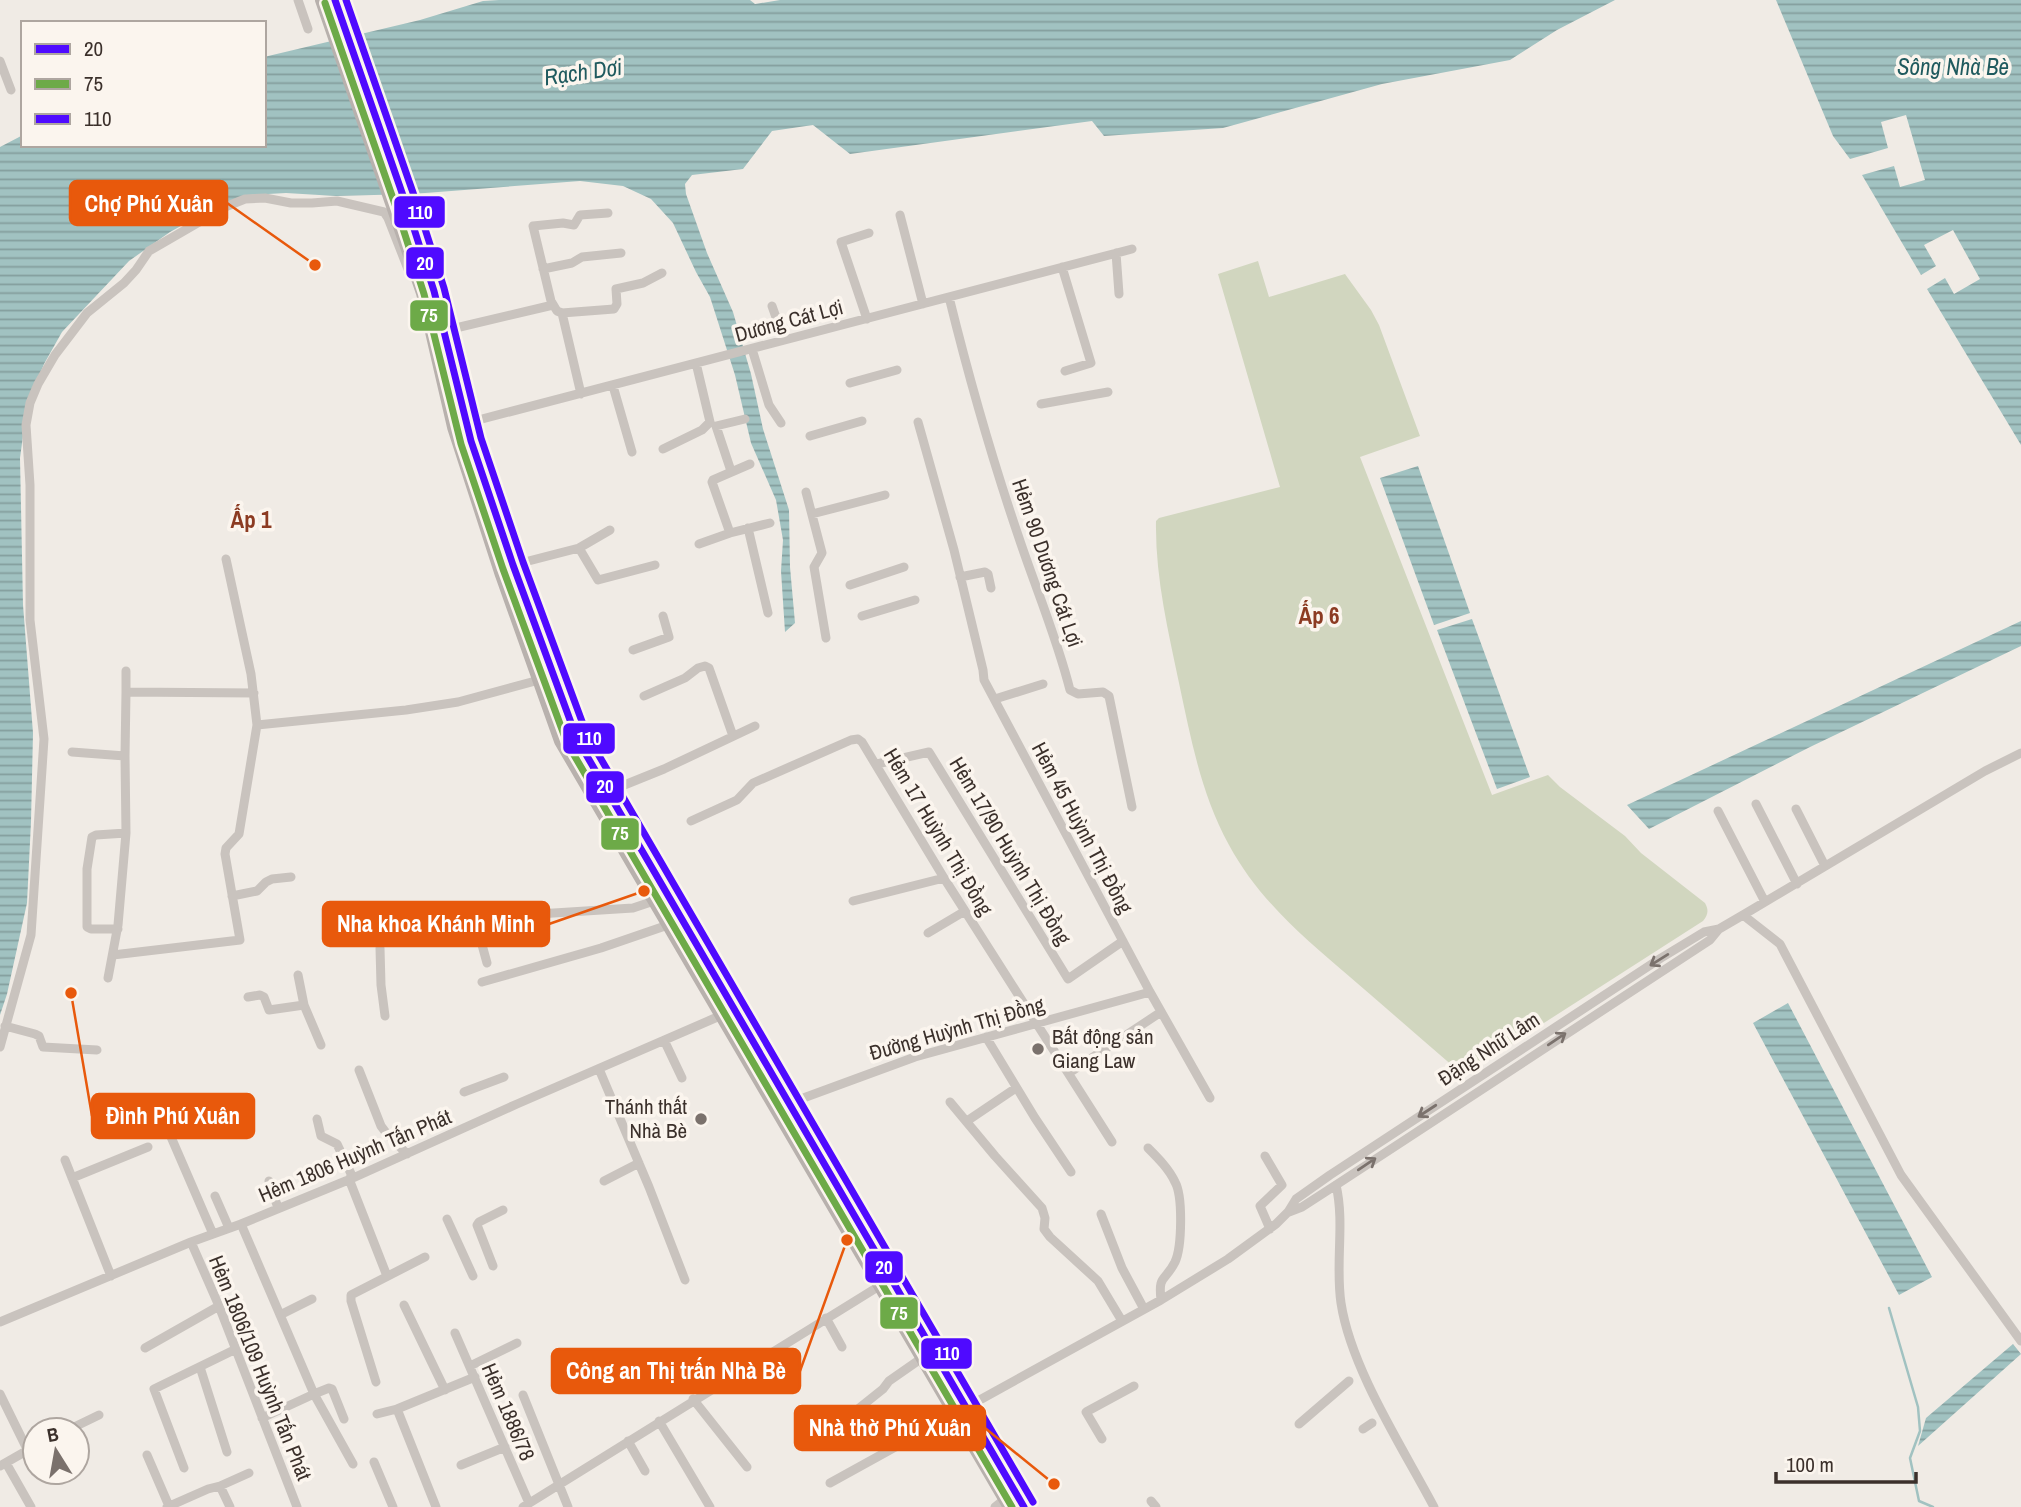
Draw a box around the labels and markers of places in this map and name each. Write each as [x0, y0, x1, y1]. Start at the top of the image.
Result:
callout: Chợ Phú Xuân [70, 181, 227, 225]
callout: Nha khoa Khánh Minh [323, 902, 549, 946]
place label: Bất động sản Giang Law [1052, 1022, 1154, 1075]
marker: Bất động sản Giang Law [1030, 1041, 1046, 1057]
place label: Thánh thất Nhà Bè [605, 1092, 687, 1145]
callout: Đình Phú Xuân [92, 1094, 254, 1138]
marker: Thánh thất Nhà Bè [693, 1111, 709, 1127]
callout: Công an Thị trấn Nhà Bè [552, 1349, 800, 1393]
callout: Nhà thờ Phú Xuân [795, 1406, 985, 1450]

